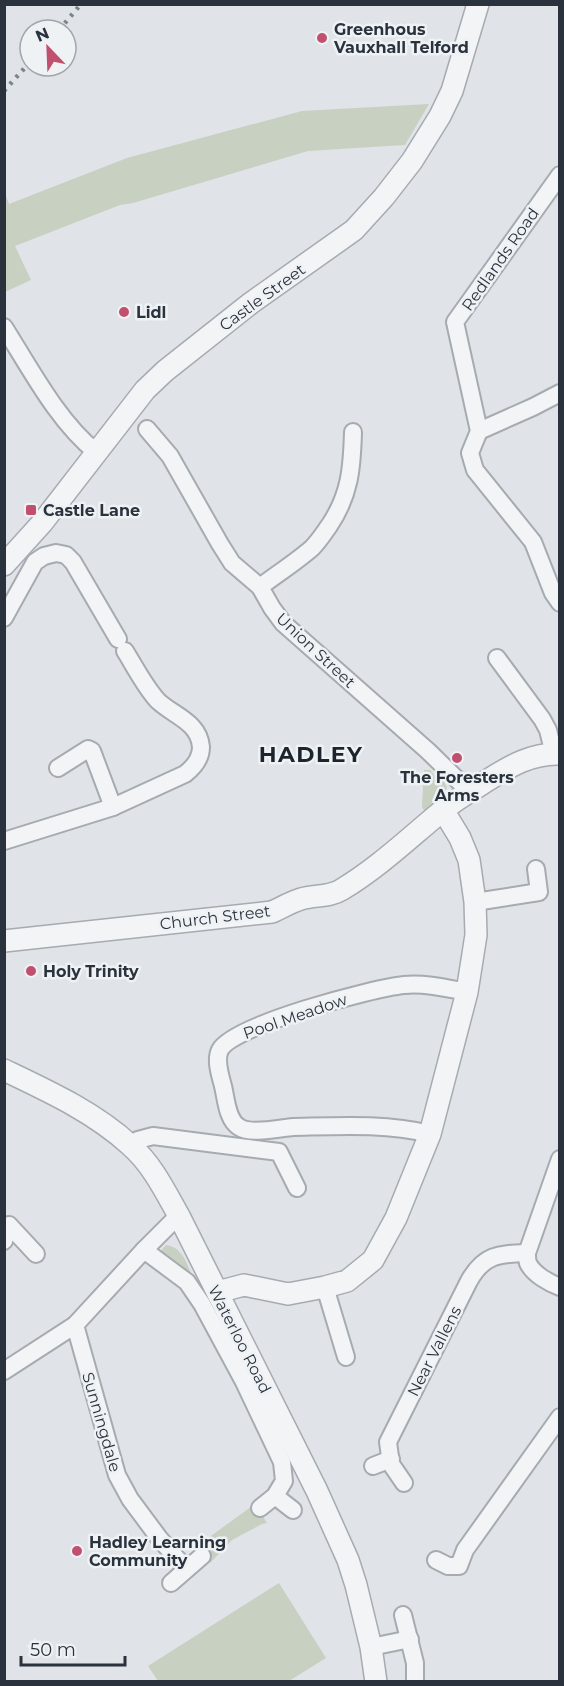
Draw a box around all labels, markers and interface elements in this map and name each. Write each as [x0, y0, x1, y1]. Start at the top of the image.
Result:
north arrow [18, 18, 78, 78]
place label: Greenhous Vauxhall Telford [333, 20, 469, 57]
text: N [33, 23, 52, 46]
marker: Greenhous Vauxhall Telford [315, 31, 329, 45]
street label: Redlands Road [458, 204, 543, 314]
street label: Castle Street [216, 260, 309, 335]
place label: Lidl [136, 303, 166, 322]
marker: Lidl [117, 305, 131, 319]
place label: Castle Lane [43, 501, 140, 520]
marker: Castle Lane [24, 503, 38, 517]
street label: Union Street [272, 609, 360, 692]
district label: HADLEY [259, 741, 363, 768]
marker: The Foresters Arms [450, 751, 464, 765]
place label: The Foresters Arms [400, 768, 514, 805]
street label: Church Street [159, 901, 272, 934]
place label: Holy Trinity [43, 962, 139, 981]
marker: Holy Trinity [24, 964, 38, 978]
street label: Pool Meadow [241, 990, 350, 1043]
street label: Waterloo Road [204, 1282, 275, 1397]
street label: Near Vallens [403, 1303, 465, 1400]
street label: Sunningdale [78, 1370, 125, 1474]
place label: Hadley Learning Community [89, 1533, 226, 1570]
marker: Hadley Learning Community [70, 1544, 84, 1558]
scale bar [21, 1629, 124, 1667]
text: 50 m [30, 1639, 76, 1661]

